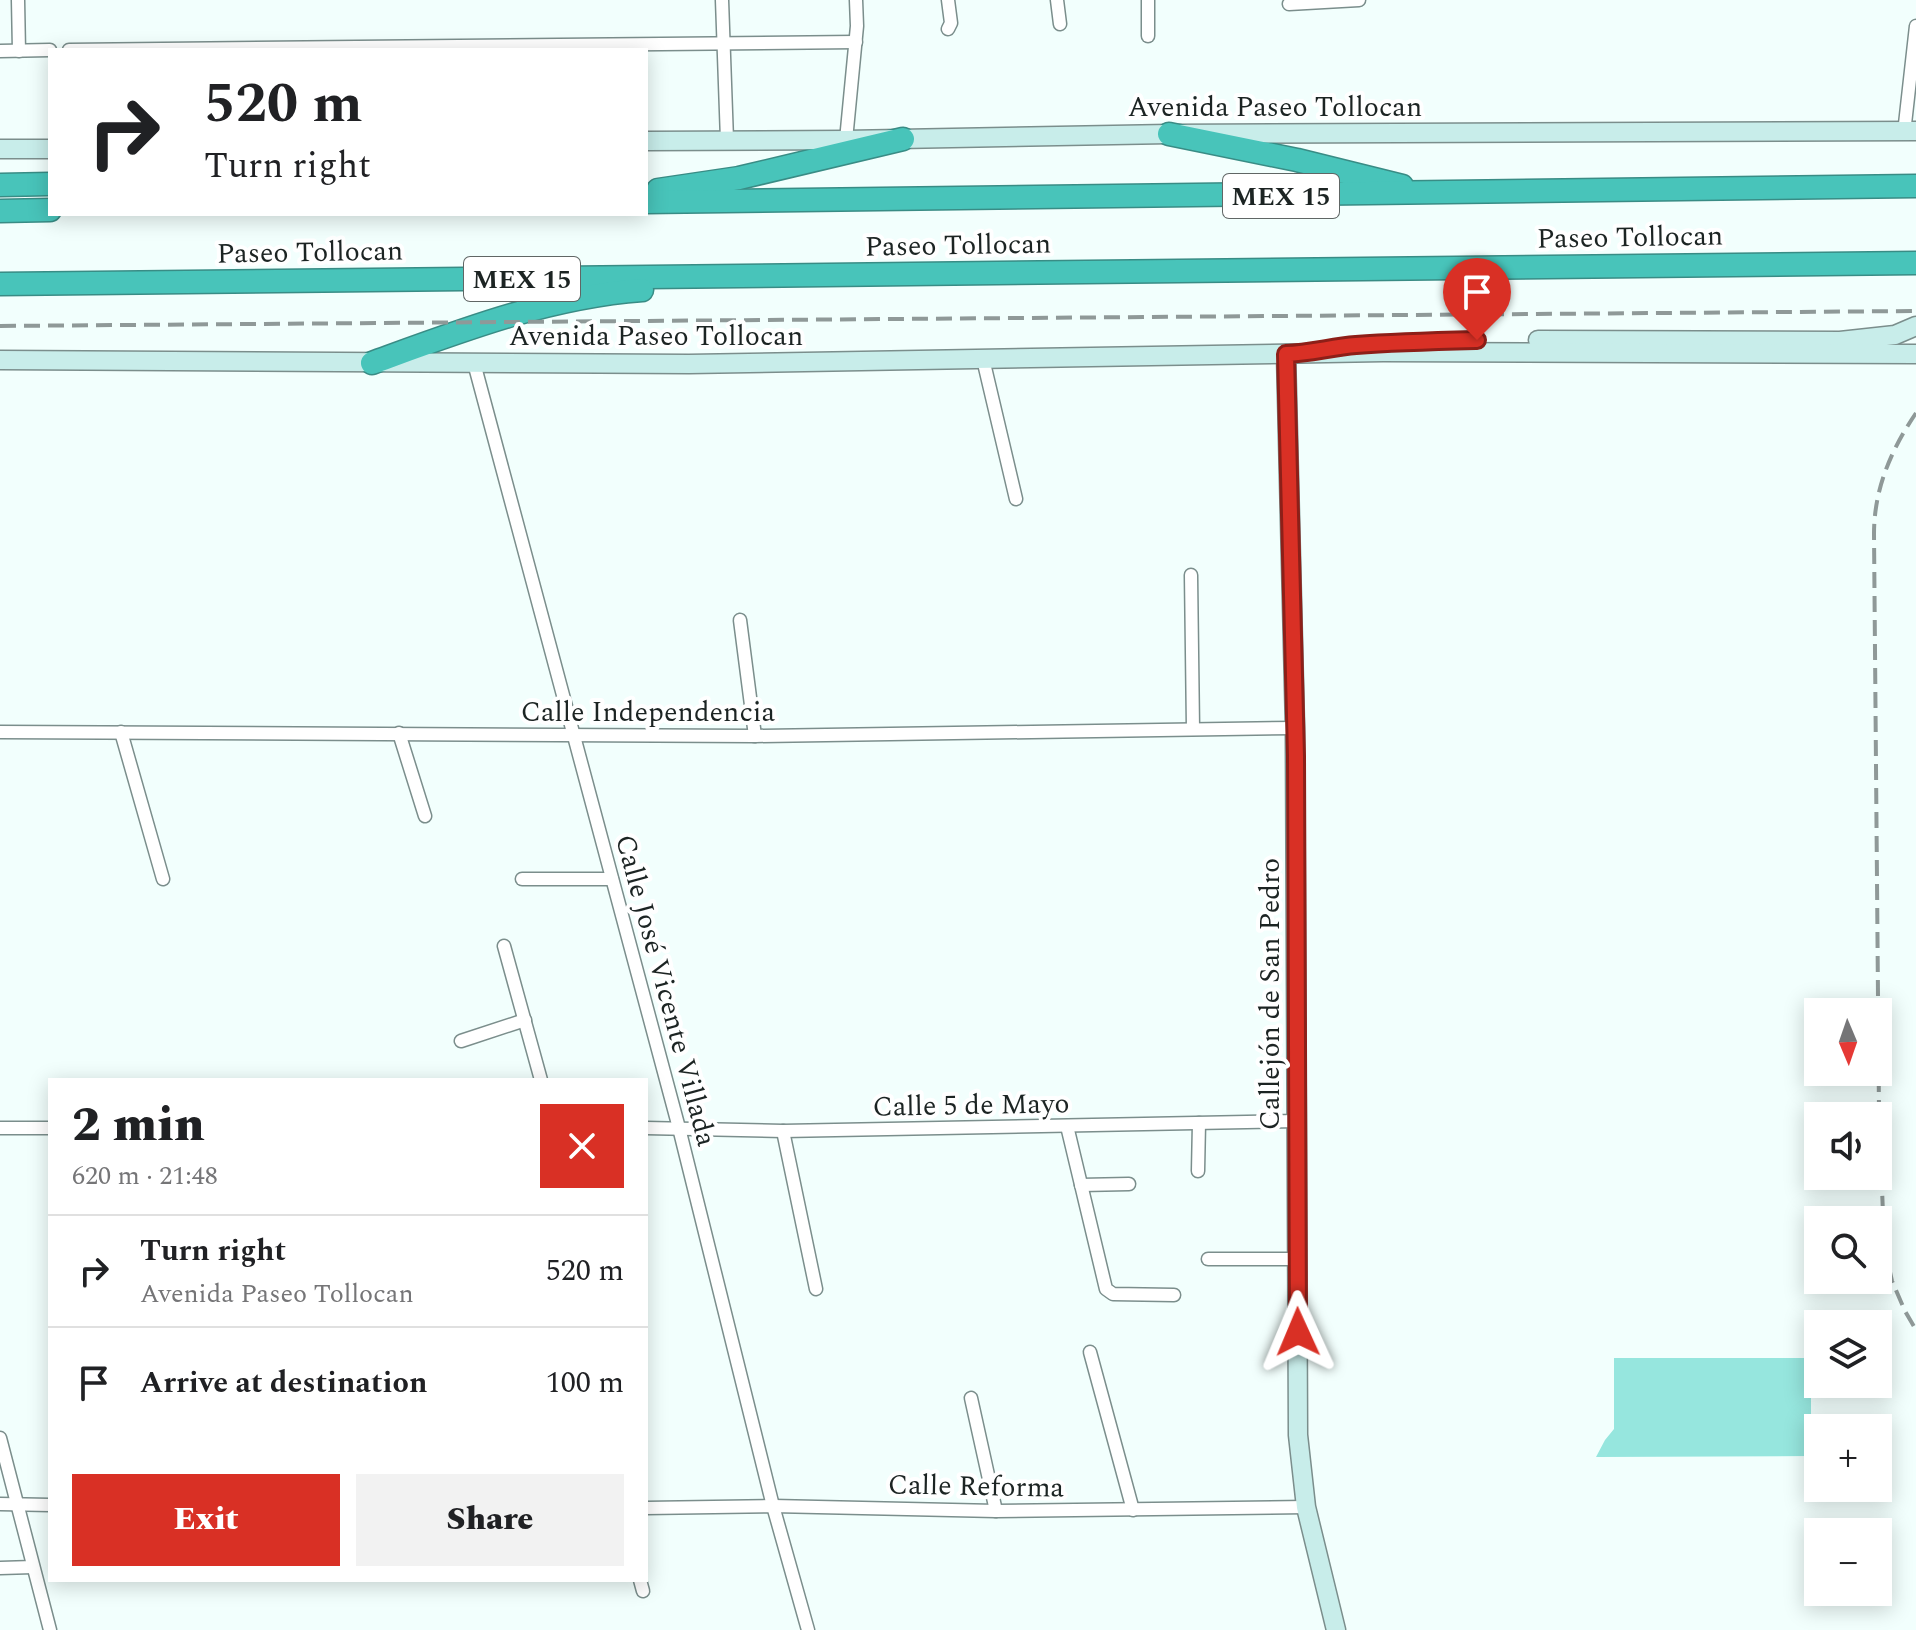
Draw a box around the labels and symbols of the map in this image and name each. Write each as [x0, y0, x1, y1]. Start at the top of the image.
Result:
street label: Avenida Paseo Tollocan [1128, 86, 1422, 129]
road number: MEX 15 [1223, 174, 1339, 218]
street label: Paseo Tollocan [1536, 214, 1724, 261]
street label: Paseo Tollocan [864, 222, 1052, 269]
street label: Paseo Tollocan [216, 229, 404, 276]
road number: MEX 15 [464, 257, 580, 301]
pin [1443, 258, 1511, 340]
street label: Avenida Paseo Tollocan [509, 315, 803, 358]
street label: Calle Independencia [521, 691, 776, 734]
street label: Calle José Vicente Villada [603, 830, 728, 1151]
street label: Callejón de San Pedro [1249, 858, 1292, 1130]
north arrow [1804, 998, 1892, 1086]
street label: Calle 5 de Mayo [872, 1082, 1070, 1129]
position arrow [1256, 1290, 1340, 1374]
street label: Calle Reforma [887, 1463, 1065, 1510]

